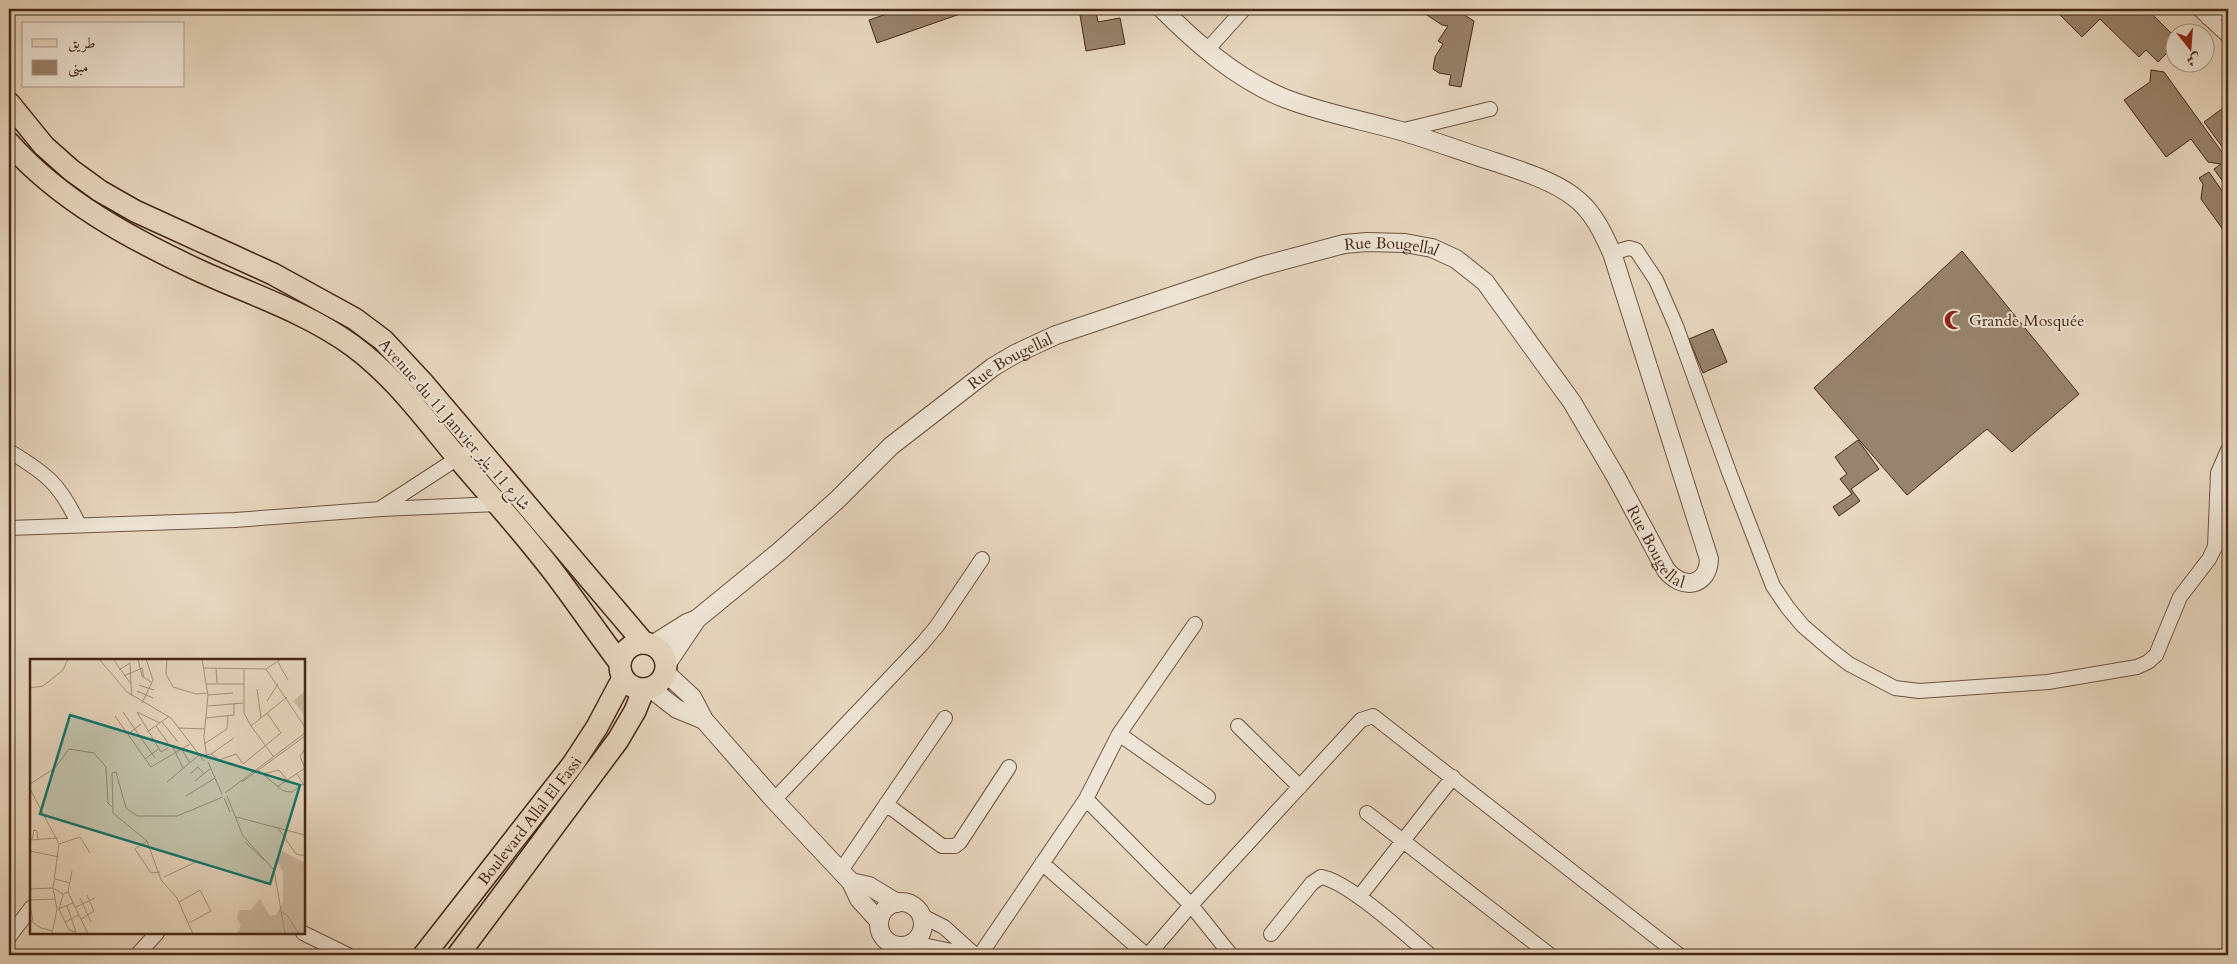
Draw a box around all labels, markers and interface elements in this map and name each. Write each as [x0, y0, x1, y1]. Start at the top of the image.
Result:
legend [22, 22, 185, 88]
north arrow [2164, 22, 2214, 72]
text: طريق [68, 33, 95, 53]
text: ش [2184, 49, 2203, 71]
text: مبنى [68, 57, 88, 78]
street label: Rue Bougellal [1343, 232, 1442, 262]
mosque icon: Grande Mosquée [1943, 309, 1965, 331]
place label: Grande Mosquée [1969, 310, 2085, 332]
street label: Rue Bougellal [963, 328, 1056, 395]
street label: Avenue du 11 Janvier شارع 11 يناير [372, 334, 535, 517]
street label: Rue Bougellal [1621, 501, 1687, 594]
inset map [30, 659, 305, 934]
street label: Boulevard Allal El Fassi [473, 752, 587, 890]

